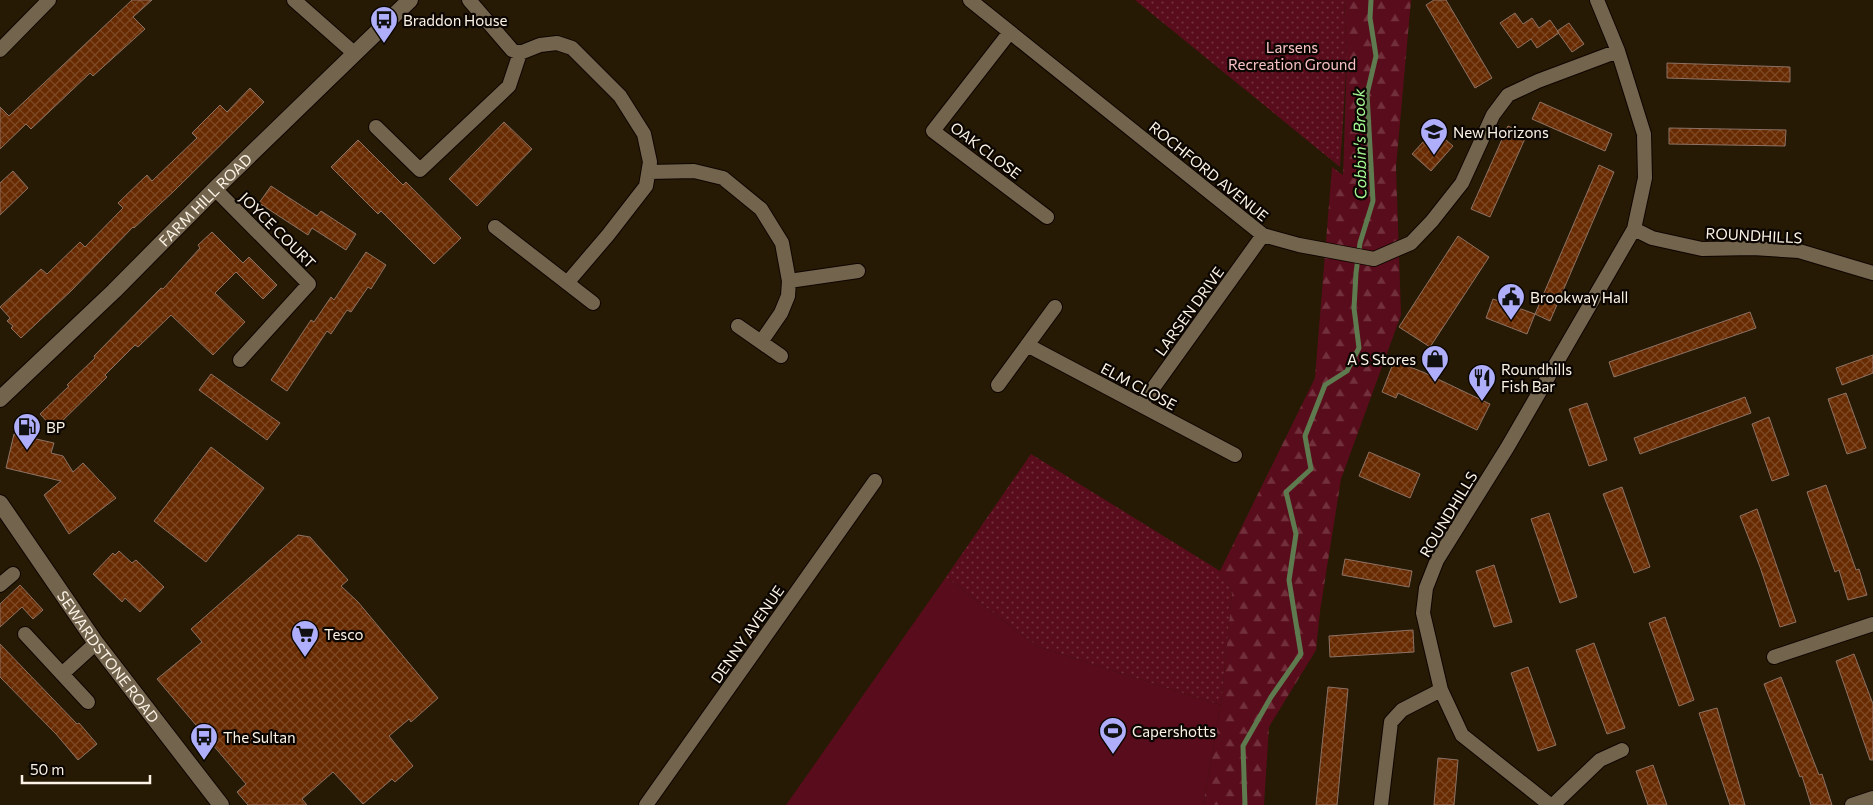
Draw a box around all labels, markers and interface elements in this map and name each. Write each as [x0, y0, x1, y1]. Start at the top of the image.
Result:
bus stop icon: Braddon House [369, 5, 399, 44]
place label: Braddon House [403, 11, 508, 29]
park label: Larsens Recreation Ground [1228, 38, 1356, 73]
water label: Cobbin's Brook [1349, 88, 1369, 199]
street label: ROCHFORD AVENUE [1146, 117, 1272, 225]
school or university icon: New Horizons [1419, 117, 1449, 156]
street label: OAK CLOSE [947, 118, 1025, 182]
place label: New Horizons [1453, 123, 1549, 141]
street label: FARM HILL ROAD [155, 149, 255, 250]
street label: JOYCE COURT [236, 188, 320, 272]
street label: ROUNDHILLS [1705, 223, 1803, 247]
street label: LARSEN DRIVE [1151, 263, 1227, 359]
public building icon: Brookway Hall [1496, 282, 1526, 321]
place label: Brookway Hall [1530, 288, 1628, 306]
shop icon: A S Stores [1420, 344, 1450, 383]
place label: A S Stores [1347, 350, 1416, 368]
street label: ELM CLOSE [1098, 359, 1180, 414]
place label: Roundhills Fish Bar [1501, 360, 1572, 395]
restaurant icon: Roundhills Fish Bar [1467, 363, 1497, 402]
fuel station icon: BP [12, 412, 42, 451]
place label: BP [46, 418, 65, 436]
street label: ROUNDHILLS [1415, 468, 1481, 560]
street label: DENNY AVENUE [707, 582, 787, 686]
street label: SEWARDSTONE ROAD [54, 587, 163, 726]
supermarket icon: Tesco [290, 619, 320, 658]
place label: Tesco [324, 625, 364, 643]
sports icon: Capershotts [1098, 716, 1128, 755]
bus stop icon: The Sultan [189, 722, 219, 761]
place label: Capershotts [1132, 722, 1216, 740]
place label: The Sultan [223, 728, 296, 746]
scale bar [22, 752, 150, 784]
text: 50 m [30, 760, 64, 778]

